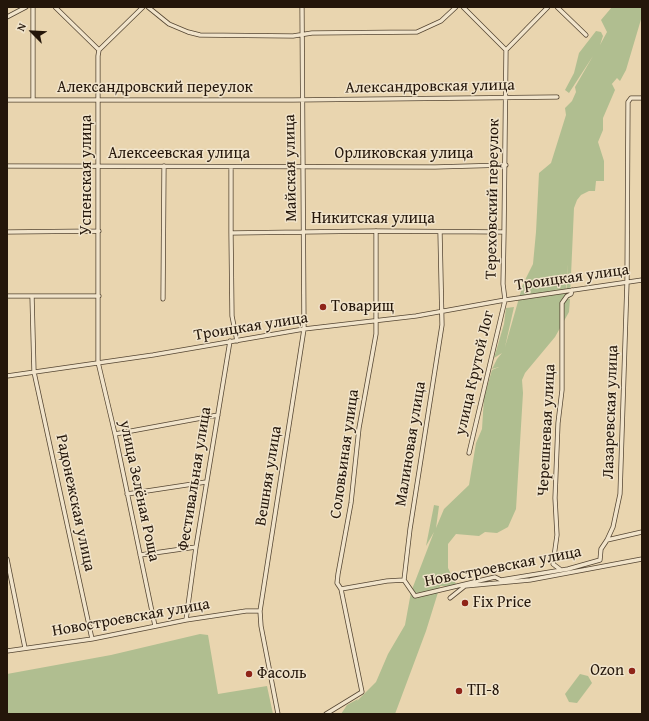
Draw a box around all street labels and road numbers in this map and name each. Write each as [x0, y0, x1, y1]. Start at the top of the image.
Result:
street label: Александровская улица [345, 76, 515, 98]
street label: Александровский переулок [57, 78, 253, 98]
street label: Майская улица [280, 114, 302, 222]
street label: Успенская улица [77, 115, 97, 235]
street label: Тереховский переулок [482, 118, 504, 280]
street label: Алексеевская улица [108, 144, 250, 164]
street label: Орликовская улица [335, 144, 473, 164]
street label: Никитская улица [311, 209, 435, 229]
street label: Троицкая улица [514, 260, 630, 296]
street label: Троицкая улица [193, 309, 309, 345]
street label: улица Крутой Лог [451, 309, 499, 437]
street label: Лазаревская улица [599, 345, 623, 479]
street label: Черешневая улица [534, 363, 560, 497]
street label: Малиновая улица [392, 380, 430, 508]
street label: Соловьиная улица [326, 388, 364, 520]
street label: Фестивальная улица [174, 406, 216, 552]
street label: улица Зелёная Роща [115, 419, 163, 563]
street label: Вешняя улица [252, 425, 286, 527]
street label: Радонежская улица [51, 433, 99, 573]
street label: Новостроевская улица [423, 542, 583, 592]
street label: Новостроевская улица [51, 595, 211, 641]

